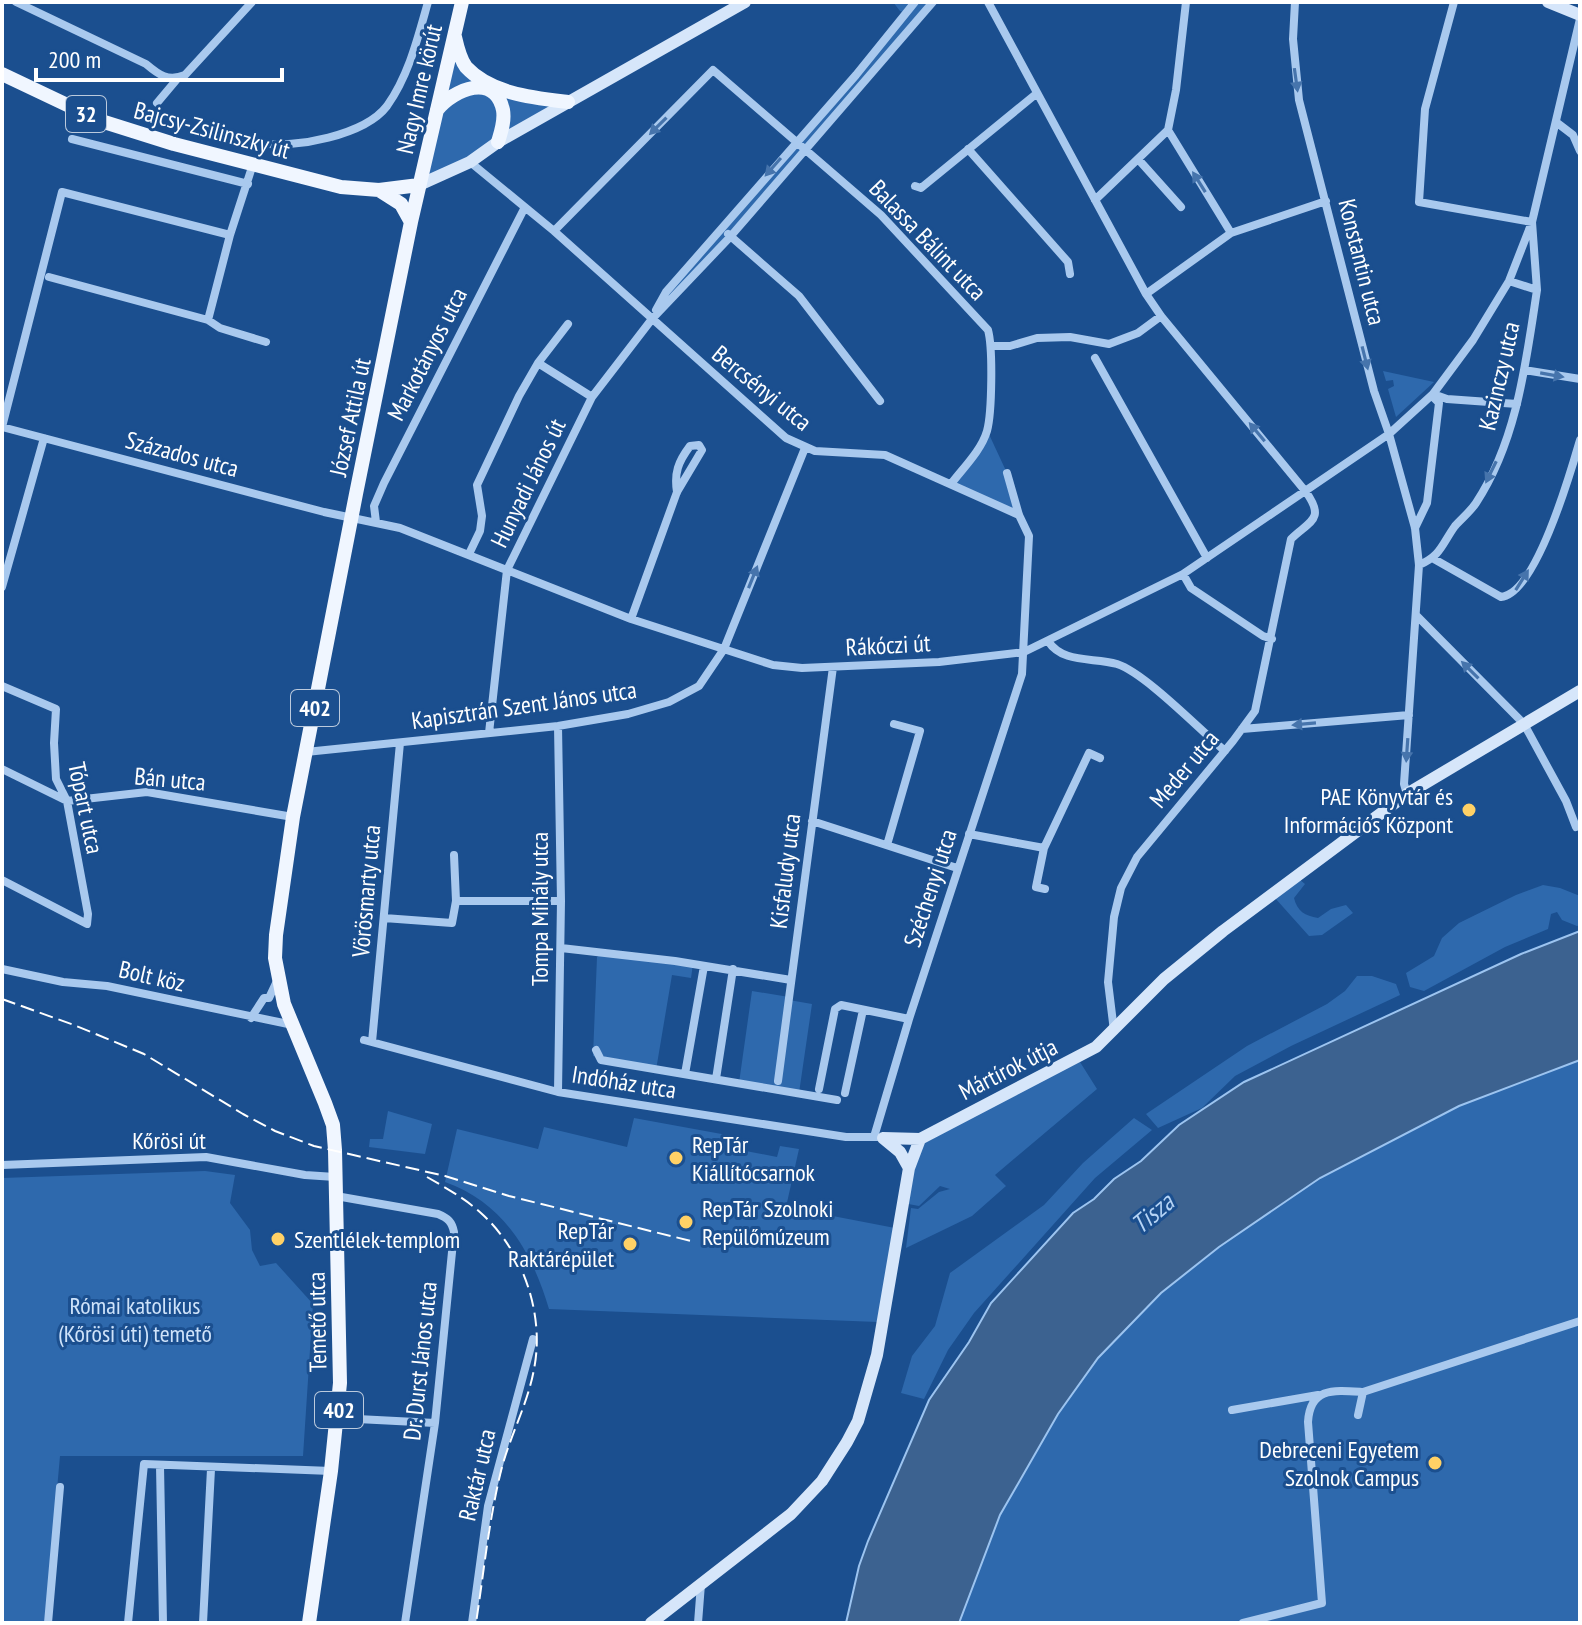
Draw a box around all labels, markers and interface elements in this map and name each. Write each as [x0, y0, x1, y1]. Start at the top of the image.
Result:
street label: Nagy Imre körút [389, 21, 449, 157]
scale bar [36, 32, 282, 82]
text: 200 m [48, 44, 101, 75]
one-way arrow [1290, 68, 1303, 93]
street label: Bajcsy-Zsilinszky út [131, 94, 294, 166]
road number: 32 [66, 96, 106, 132]
one-way arrow [649, 116, 668, 135]
one-way arrow [765, 158, 783, 177]
one-way arrow [1193, 171, 1207, 193]
street label: Balassa Bálint utca [863, 173, 993, 307]
street label: Konstantin utca [1331, 196, 1393, 328]
street label: Markotányos utca [380, 282, 474, 426]
street label: Kazinczy utca [1471, 319, 1527, 433]
street label: Bercsényi utca [706, 338, 818, 438]
one-way arrow [1360, 345, 1372, 370]
street label: József Attila út [322, 355, 378, 480]
one-way arrow [1540, 369, 1565, 381]
street label: Hunyadi János út [483, 413, 573, 553]
one-way arrow [1249, 422, 1266, 442]
street label: Százados utca [122, 424, 242, 484]
one-way arrow [1484, 460, 1498, 484]
one-way arrow [747, 565, 760, 589]
one-way arrow [1515, 569, 1529, 591]
street label: Rákóczi út [845, 627, 932, 663]
one-way arrow [1461, 661, 1480, 680]
street label: Kapisztrán Szent János utca [409, 674, 639, 736]
road number: 402 [291, 690, 339, 726]
one-way arrow [1291, 718, 1316, 731]
street label: Meder utca [1143, 724, 1225, 814]
one-way arrow [1400, 738, 1413, 763]
street label: Tópart utca [61, 759, 111, 857]
street label: Bán utca [133, 760, 207, 798]
place label: PAE Könyvtár és Információs Központ [1284, 781, 1453, 840]
marker: PAE Könyvtár és Információs Központ [1460, 801, 1478, 819]
street label: Kisfaludy utca [763, 812, 807, 930]
street label: Vörösmarty utca [345, 823, 387, 960]
street label: Széchenyi utca [896, 825, 964, 951]
street label: Tompa Mihály utca [524, 832, 555, 986]
street label: Bolt köz [116, 953, 188, 999]
street label: Mártírok útja [954, 1031, 1062, 1107]
street label: Indóház utca [570, 1058, 678, 1106]
street label: Kőrösi út [132, 1125, 206, 1156]
place label: RepTár Kiállítócsarnok [692, 1129, 816, 1188]
marker: RepTár Kiállítócsarnok [667, 1149, 685, 1167]
water label: Tisza [1124, 1185, 1181, 1240]
place label: RepTár Szolnoki Repülőmúzeum [702, 1193, 834, 1252]
marker: RepTár Szolnoki Repülőmúzeum [677, 1213, 695, 1231]
place label: RepTár Raktárépület [508, 1215, 614, 1274]
place label: Szentlélek-templom [294, 1224, 460, 1255]
marker: Szentlélek-templom [269, 1230, 287, 1248]
marker: RepTár Raktárépület [621, 1235, 639, 1253]
street label: Temető utca [301, 1271, 333, 1373]
street label: Dr. Durst János utca [396, 1280, 444, 1442]
park label: Római katolikus (Kőrösi úti) temető [58, 1290, 212, 1349]
road number: 402 [315, 1392, 363, 1428]
street label: Raktár utca [451, 1426, 503, 1524]
place label: Debreceni Egyetem Szolnok Campus [1259, 1434, 1419, 1493]
marker: Debreceni Egyetem Szolnok Campus [1426, 1454, 1444, 1472]

